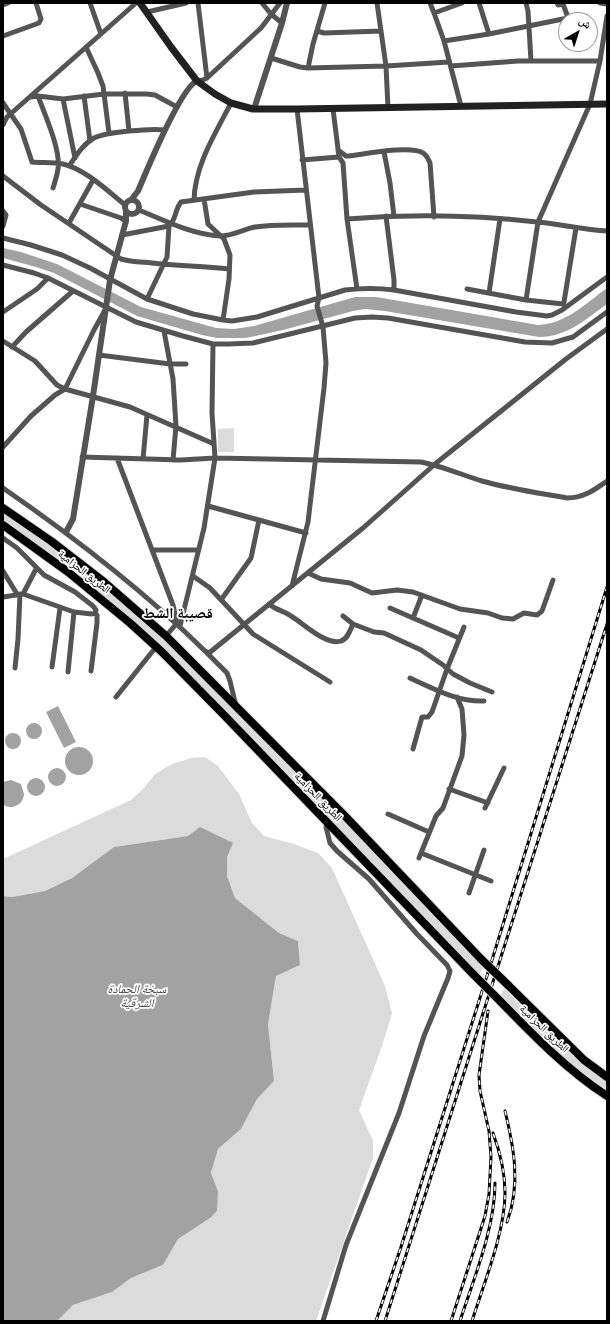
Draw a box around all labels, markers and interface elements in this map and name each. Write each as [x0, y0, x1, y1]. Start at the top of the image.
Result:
north arrow [558, 12, 598, 52]
text: ش [577, 14, 594, 32]
street label: الطريق الحزامية [55, 547, 113, 597]
district label: قصيبة الشط [143, 605, 213, 623]
street label: الطريق الحزامية [291, 770, 345, 824]
water label: سبخة الحمادة الشرقية [107, 982, 167, 1010]
street label: الطريق الحزامية [517, 1002, 571, 1056]

